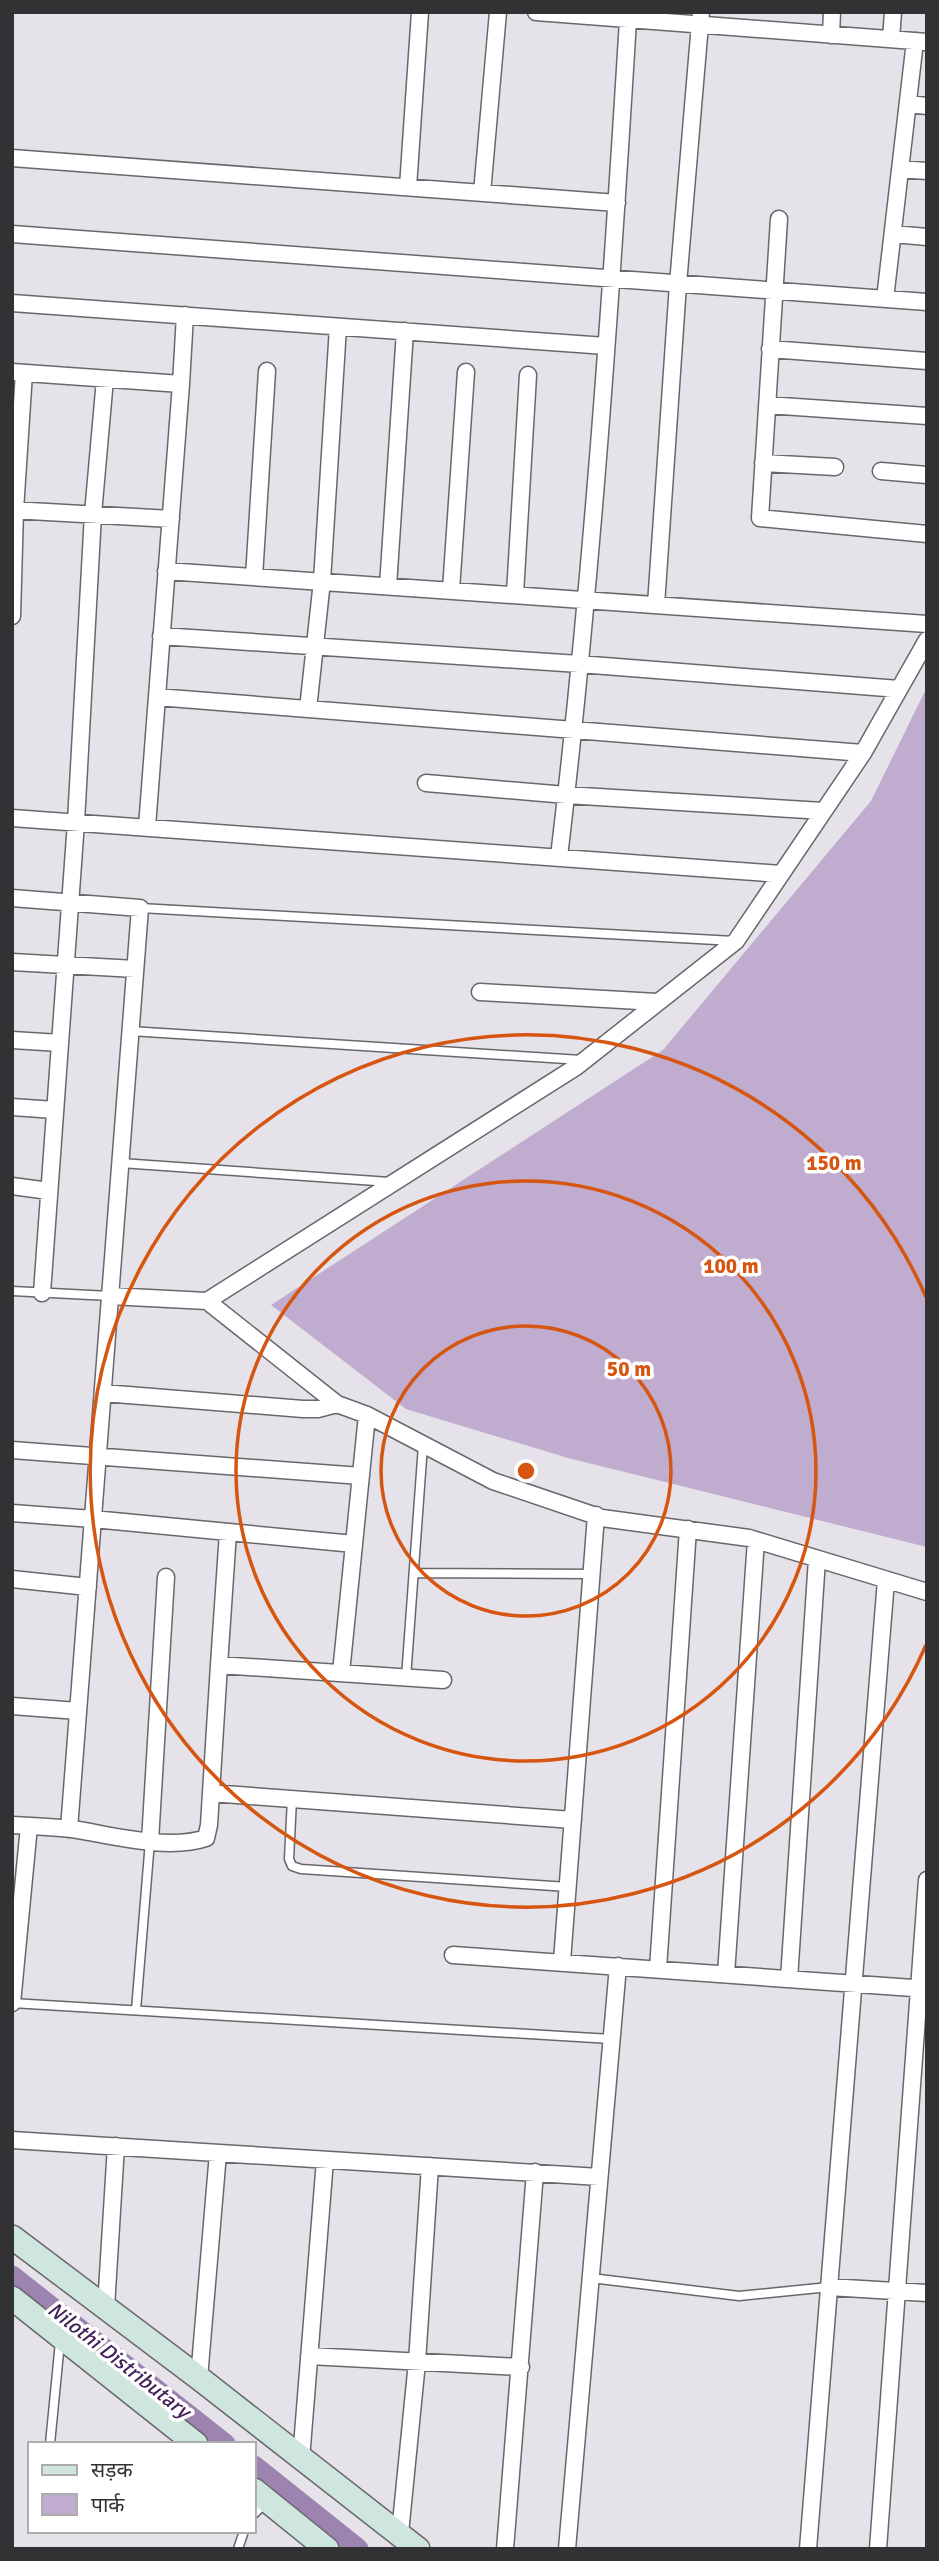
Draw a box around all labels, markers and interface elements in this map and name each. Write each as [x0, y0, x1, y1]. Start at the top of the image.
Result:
text: 150 m [806, 1150, 862, 1176]
text: 100 m [703, 1253, 759, 1279]
text: 50 m [607, 1356, 651, 1382]
centre of rings [514, 1459, 538, 1483]
water label: Nilothi Distributary [42, 2296, 198, 2426]
legend [28, 2442, 256, 2533]
text: सड़क [91, 2457, 133, 2483]
text: पार्क [91, 2492, 125, 2518]

